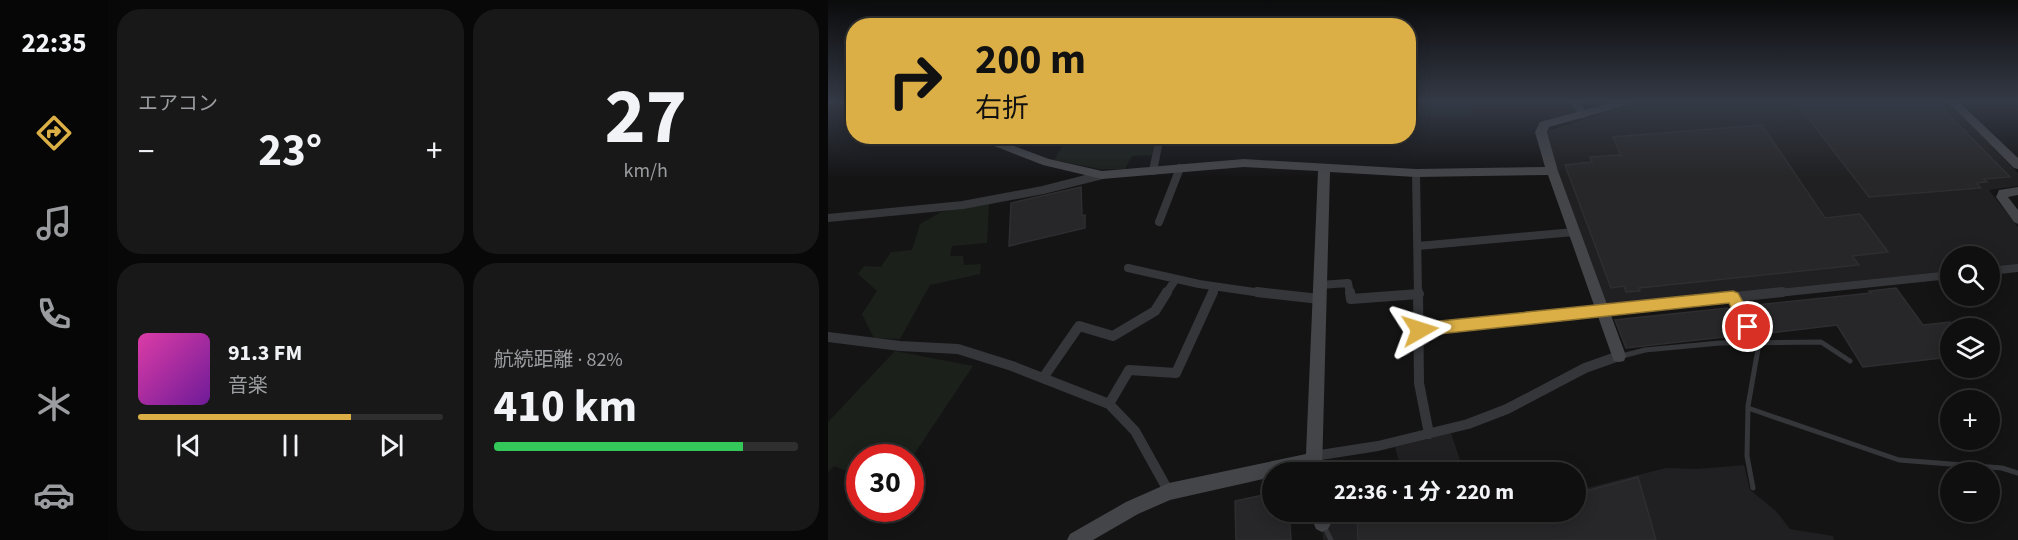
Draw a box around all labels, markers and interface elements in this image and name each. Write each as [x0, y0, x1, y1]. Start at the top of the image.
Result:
text: 22:35 [21, 24, 87, 63]
text: 200 m [975, 30, 1086, 90]
icon: right [876, 42, 954, 120]
text: 27 [605, 62, 687, 173]
text: 右折 [975, 89, 1029, 128]
text: エアコン [138, 90, 218, 118]
icon: directions [33, 112, 75, 154]
text: 23° [258, 119, 322, 183]
text: − [138, 128, 154, 175]
text: + [426, 128, 442, 175]
text: km/h [624, 157, 668, 185]
icon: music [33, 202, 75, 244]
map controls [1940, 246, 2000, 522]
button: search [1940, 246, 2000, 306]
icon: phone [33, 293, 75, 335]
position arrow [1388, 298, 1452, 362]
pin [1722, 301, 1773, 352]
icon: arrive [1731, 310, 1764, 343]
button: layers [1940, 318, 2000, 378]
text: 91.3 FM [228, 337, 302, 369]
text: 航続距離 · 82% [494, 346, 623, 374]
text: 音楽 [228, 372, 268, 400]
text: 410 km [494, 375, 637, 439]
icon: climate [33, 383, 75, 425]
button: + [1940, 390, 2000, 450]
icon: previous [172, 429, 205, 462]
icon: pause [274, 429, 307, 462]
icon: next [375, 429, 408, 462]
speed limit sign: 30 [846, 444, 924, 522]
button: − [1940, 462, 2000, 522]
icon: car [33, 474, 75, 516]
text: 22:36 · 1 分 · 220 m [1334, 476, 1514, 508]

